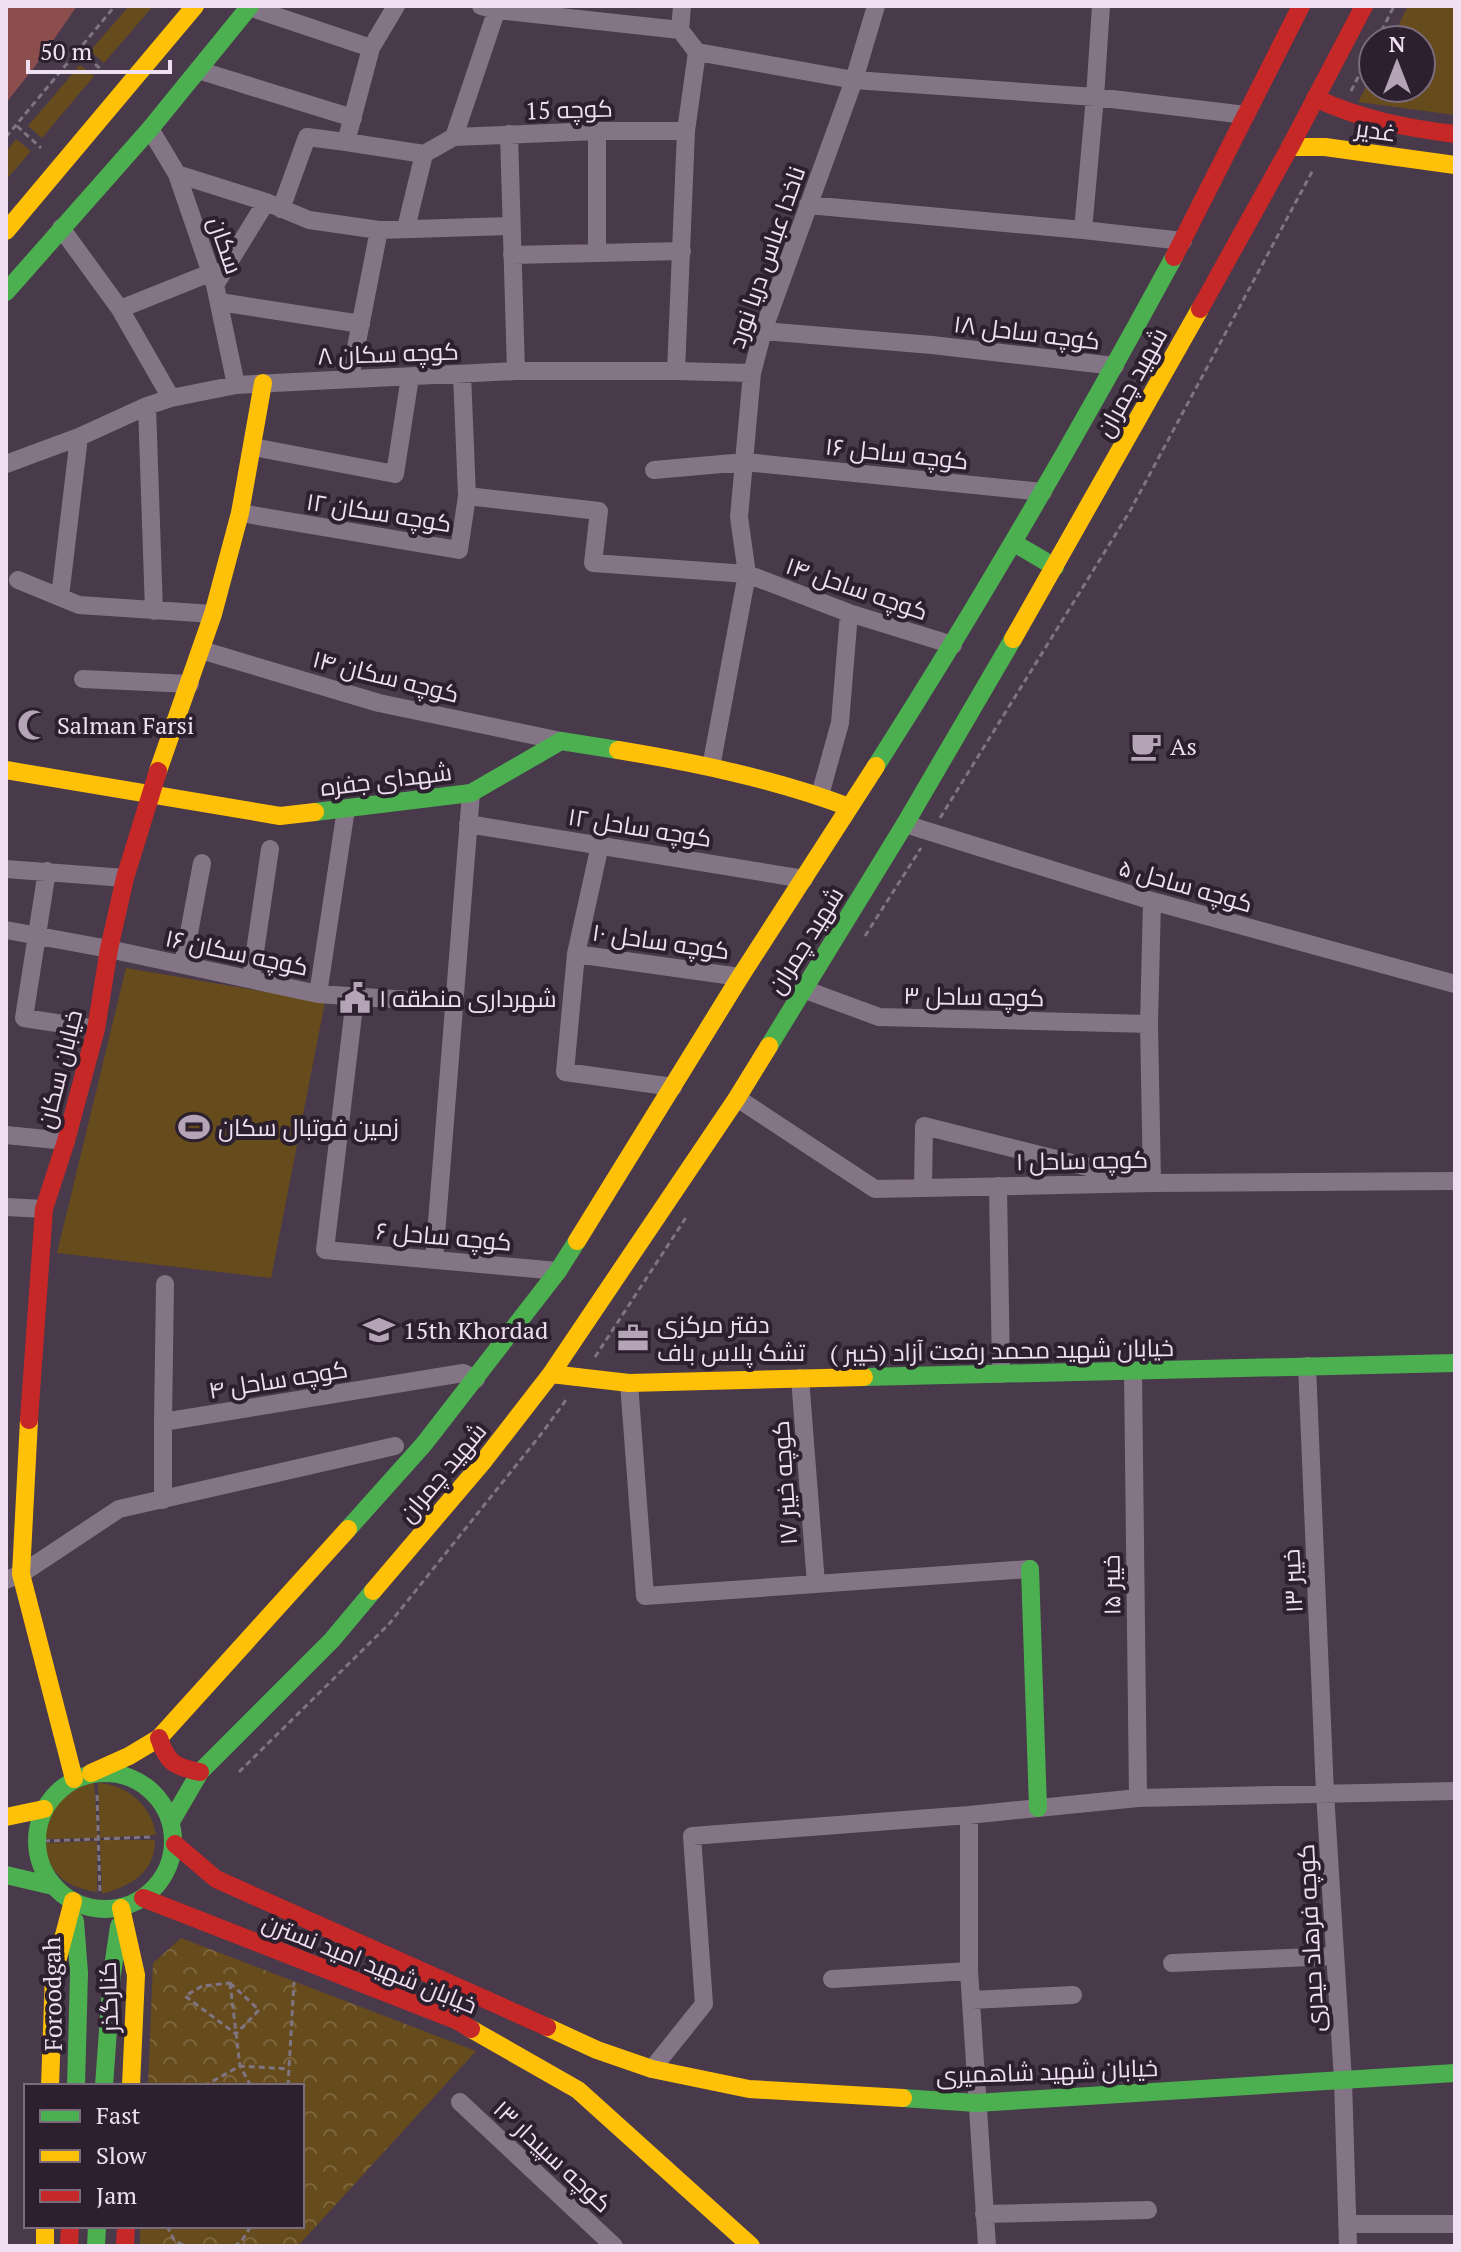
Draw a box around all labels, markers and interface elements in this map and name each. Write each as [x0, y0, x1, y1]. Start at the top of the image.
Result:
scale bar [28, 24, 170, 74]
north arrow [1357, 24, 1437, 104]
text: N [1389, 29, 1406, 58]
text: 50 m [40, 35, 92, 67]
street label: کوچه 15 [525, 91, 613, 128]
street label: غدیر [1352, 111, 1398, 149]
street label: ناخدا عباس دریا نورد [720, 162, 812, 352]
street label: سکان [201, 212, 251, 278]
street label: کوچه ساحل ۱۸ [952, 307, 1102, 358]
street label: شهید چمران [1088, 322, 1175, 443]
street label: کوچه سکان ۸ [317, 335, 459, 372]
street label: کوچه ساحل ۱۶ [824, 430, 970, 477]
street label: کوچه سکان ۱۲ [304, 485, 454, 540]
street label: کوچه ساحل ۱۴ [781, 549, 932, 628]
street label: کوچه سکان ۱۴ [309, 642, 463, 711]
mosque icon: Salman Farsi [16, 708, 50, 742]
place label: Salman Farsi [57, 709, 194, 741]
cafe icon: As [1129, 729, 1163, 763]
place label: As [1170, 730, 1197, 762]
street label: شهدای جفره [318, 755, 454, 803]
street label: کوچه ساحل ۱۲ [566, 800, 714, 855]
street label: کوچه ساحل ۵ [1115, 851, 1257, 920]
street label: شهید چمران [759, 880, 851, 1000]
street label: کوچه ساحل ۱۰ [590, 916, 732, 967]
street label: کوچه سکان ۱۶ [162, 921, 311, 984]
street label: کوچه ساحل ۳ [903, 979, 1045, 1014]
public building icon: شهرداری منطقه ١ [338, 981, 372, 1015]
place label: شهرداری منطقه ١ [379, 982, 557, 1014]
street label: خیابان سکان [29, 1006, 89, 1132]
sports icon: زمین فوتبال سکان [177, 1110, 211, 1144]
place label: زمین فوتبال سکان [218, 1111, 399, 1143]
street label: کوچه ساحل ۱ [1016, 1143, 1148, 1178]
street label: کوچه ساحل ۶ [375, 1214, 513, 1259]
place label: دفتر مرکزی تشک پلاس باف [657, 1308, 806, 1369]
school or university icon: 15th Khordad [362, 1313, 396, 1347]
place label: 15th Khordad [403, 1314, 548, 1346]
office icon: دفتر مرکزی تشک پلاس باف [616, 1321, 650, 1355]
street label: ( خیبر) خیابان شهید محمد رفعت آزاد [830, 1331, 1174, 1369]
street label: کوچه ساحل ۴ [206, 1352, 350, 1407]
street label: شهید چمران [391, 1416, 494, 1529]
street label: کوچه خیبر ۱۷ [764, 1420, 805, 1546]
street label: خیبر ۱۳ [1274, 1548, 1310, 1614]
street label: خیبر ۱۵ [1094, 1554, 1128, 1616]
street label: کوچه فرهاد حیدری [1289, 1843, 1332, 2033]
street label: خیابان شهید امید نسترن [258, 1905, 482, 2021]
street label: Foroodgah [35, 1937, 69, 2051]
street label: کنارگذر [91, 1961, 125, 2035]
street label: خیابان شهید شاهمیری [935, 2051, 1159, 2091]
legend [24, 2084, 304, 2228]
street label: کوچه سپیدار ۱۳ [486, 2093, 619, 2220]
text: Fast [96, 2099, 141, 2131]
text: Slow [96, 2139, 147, 2171]
text: Jam [96, 2179, 137, 2211]

